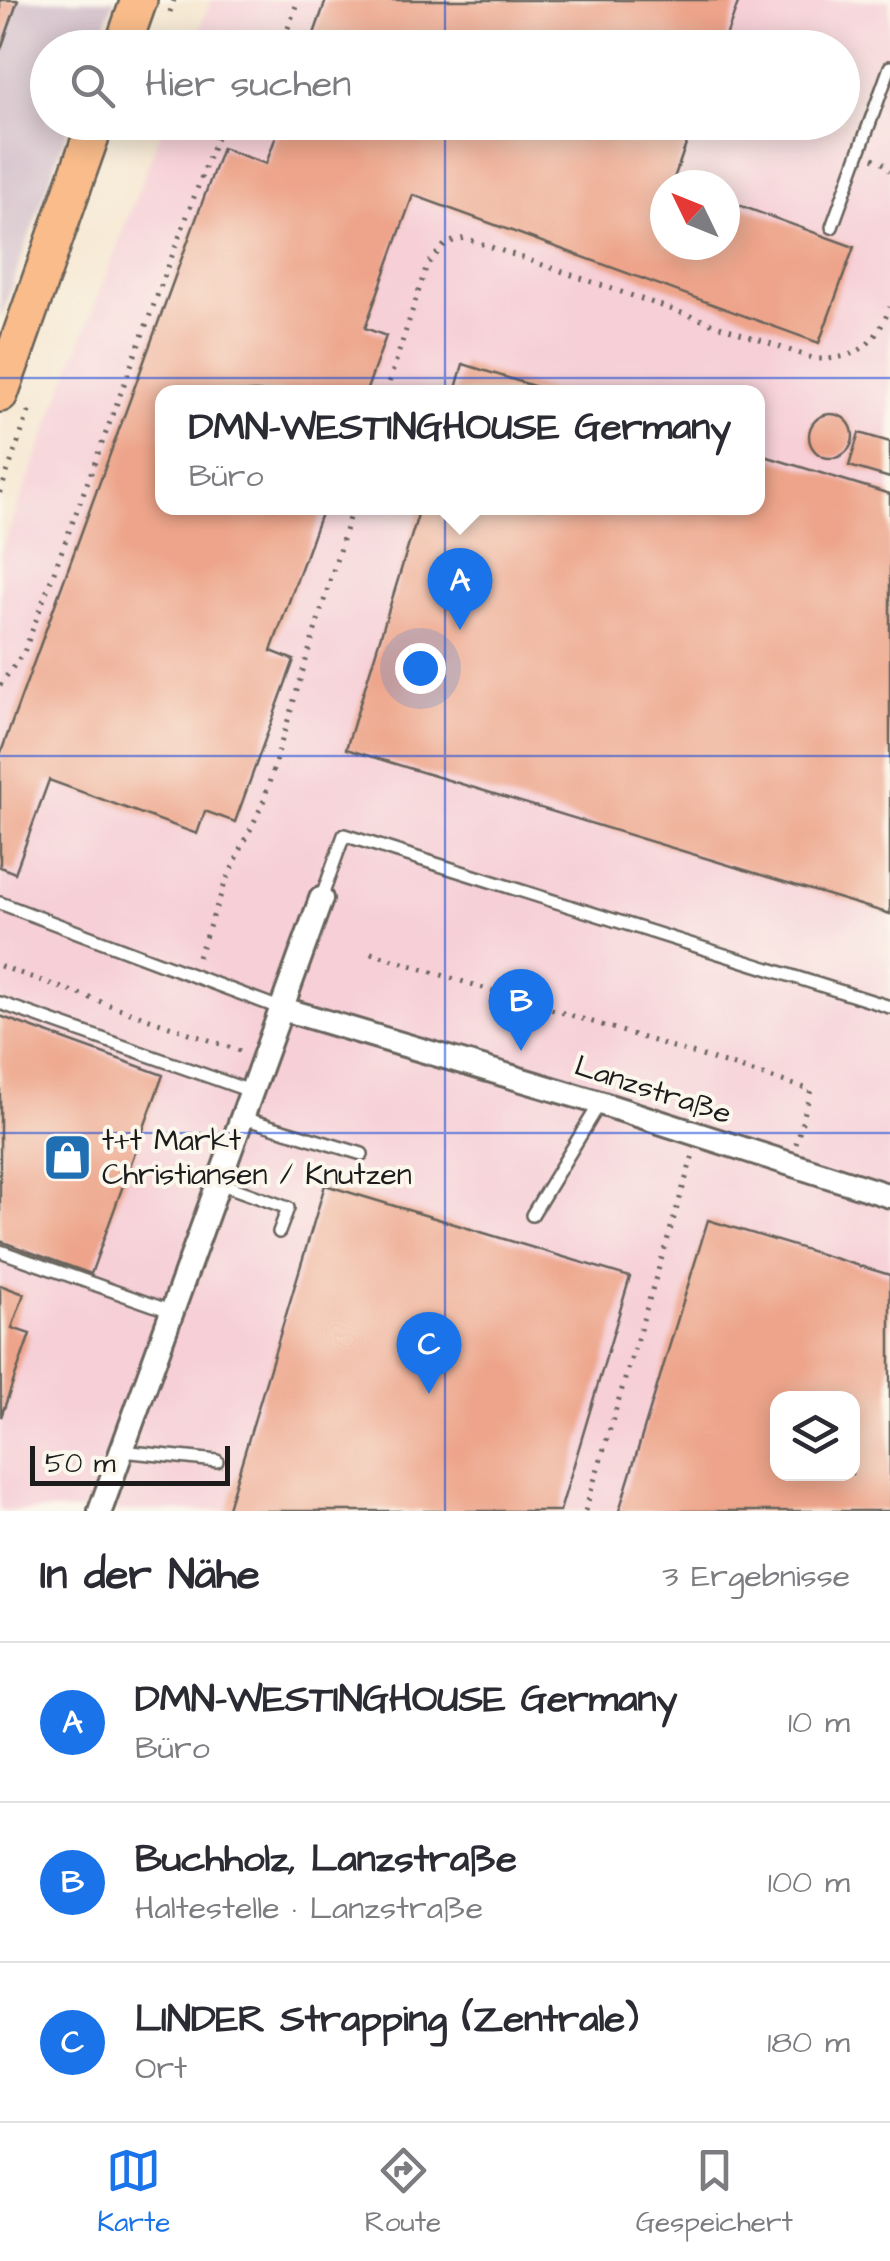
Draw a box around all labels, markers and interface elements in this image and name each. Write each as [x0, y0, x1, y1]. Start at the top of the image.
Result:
search box [30, 30, 860, 140]
icon: search [65, 58, 120, 113]
text: Hier suchen [145, 59, 351, 111]
north arrow [650, 170, 740, 260]
popup [155, 385, 765, 515]
text: DMN-WESTINGHOUSE Germany [189, 402, 731, 454]
text: Büro [189, 454, 263, 499]
pin: A [428, 548, 492, 630]
your location [395, 643, 446, 694]
pin: B [488, 968, 554, 1051]
street label: Lanzstraße [569, 1045, 737, 1135]
place label: t+t Markt Christiansen / Knutzen [102, 1120, 412, 1196]
shop icon: t+t Markt Christiansen / Knutzen [41, 1132, 93, 1184]
pin: C [396, 1312, 462, 1394]
map controls [770, 1391, 860, 1481]
button: layers [770, 1391, 860, 1481]
scale bar [30, 1441, 230, 1486]
text: 50 m [45, 1444, 116, 1483]
text: In der Nähe [40, 1547, 260, 1605]
text: 3 Ergebnisse [662, 1554, 850, 1599]
text: DMN-WESTINGHOUSE Germany [135, 1674, 677, 1726]
text: A [62, 1700, 83, 1745]
text: 10 m [788, 1700, 850, 1745]
text: Büro [135, 1726, 210, 1771]
text: Buchholz, Lanzstraße [135, 1834, 517, 1886]
text: B [61, 1860, 84, 1905]
text: 100 m [768, 1860, 850, 1905]
text: Haltestelle · Lanzstraße [135, 1886, 483, 1931]
text: LINDER Strapping (Zentrale) [135, 1994, 639, 2046]
text: C [61, 2020, 84, 2065]
text: 180 m [767, 2020, 850, 2065]
text: Ort [135, 2046, 187, 2091]
tab: Karte [97, 2143, 170, 2242]
tab: Route [365, 2143, 441, 2242]
tab: Gespeichert [636, 2143, 793, 2242]

